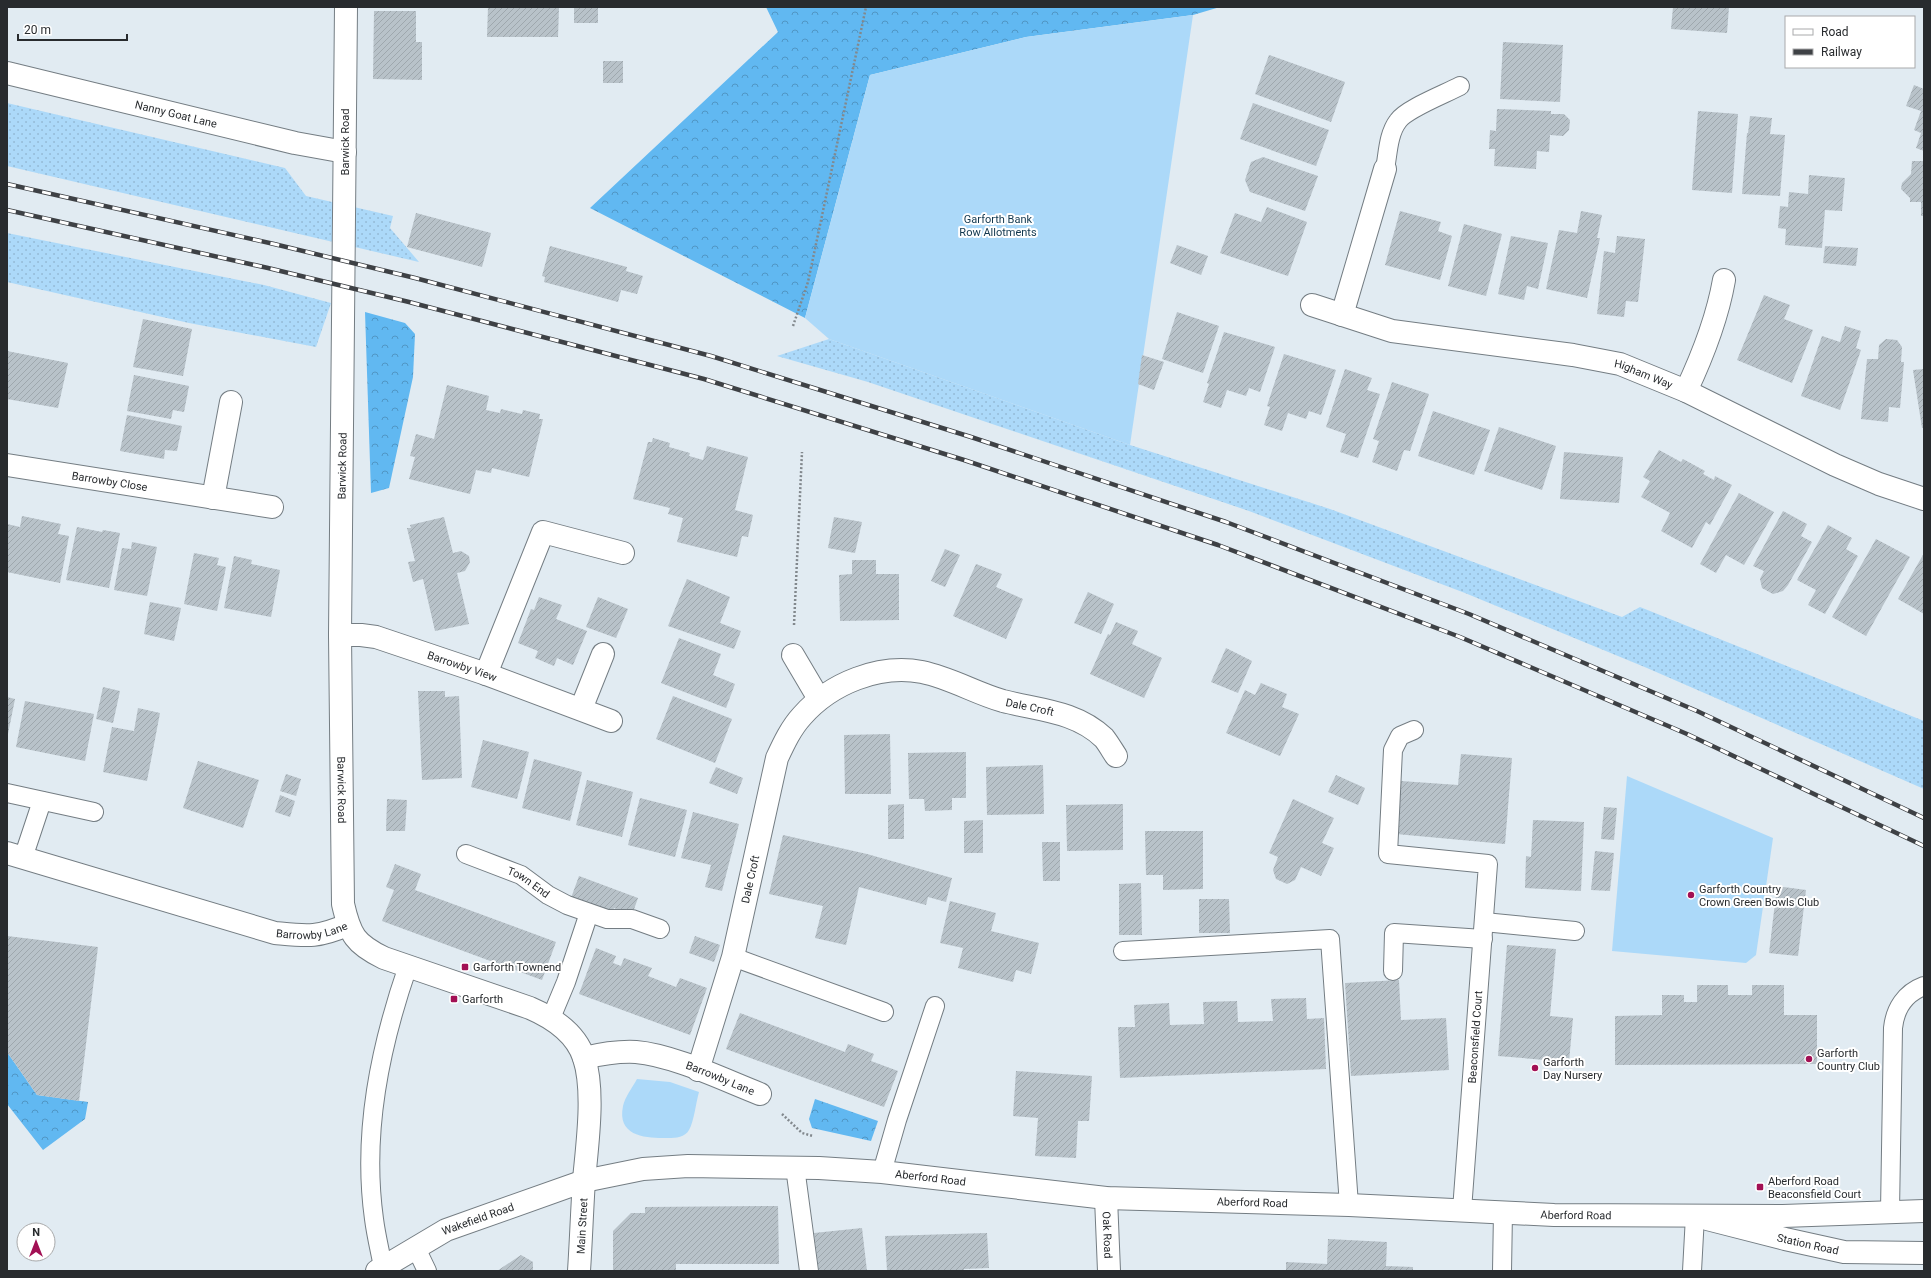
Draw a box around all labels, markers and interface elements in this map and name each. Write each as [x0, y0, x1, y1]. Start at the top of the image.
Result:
scale bar [18, 16, 127, 42]
legend [1785, 16, 1915, 68]
text: 20 m [24, 23, 51, 37]
text: Road [1821, 25, 1849, 39]
text: Railway [1821, 45, 1862, 59]
street label: Nanny Goat Lane [134, 98, 218, 131]
street label: Barwick Road [339, 109, 352, 175]
park label: Garforth Bank Row Allotments [959, 213, 1037, 239]
street label: Higham Way [1613, 357, 1675, 392]
street label: Barwick Road [335, 432, 350, 500]
street label: Barrowby Close [71, 469, 149, 494]
street label: Barrowby View [425, 649, 499, 685]
street label: Dale Croft [1004, 696, 1056, 719]
street label: Barwick Road [334, 756, 348, 824]
street label: Dale Croft [739, 854, 762, 905]
street label: Town End [506, 864, 552, 901]
place label: Garforth Country Crown Green Bowls Club [1699, 883, 1819, 909]
marker: Garforth Country Crown Green Bowls Club [1686, 890, 1696, 900]
street label: Barrowby Lane [276, 919, 350, 942]
place label: Garforth Townend [473, 961, 561, 974]
marker: Garforth Townend [460, 962, 470, 972]
street label: Beaconsfield Court [1466, 990, 1485, 1084]
place label: Garforth [462, 993, 503, 1006]
marker: Garforth [449, 994, 459, 1004]
place label: Garforth Country Club [1817, 1047, 1880, 1073]
marker: Garforth Country Club [1804, 1054, 1814, 1064]
place label: Garforth Day Nursery [1543, 1056, 1603, 1082]
street label: Barrowby Lane [684, 1059, 756, 1098]
marker: Garforth Day Nursery [1530, 1063, 1540, 1073]
street label: Aberford Road [894, 1168, 966, 1189]
place label: Aberford Road Beaconsfield Court [1768, 1175, 1861, 1201]
marker: Aberford Road Beaconsfield Court [1755, 1182, 1765, 1192]
street label: Aberford Road [1217, 1195, 1288, 1210]
street label: Main Street [575, 1197, 590, 1254]
street label: Wakefield Road [440, 1200, 516, 1238]
street label: Aberford Road [1540, 1208, 1612, 1222]
street label: Oak Road [1100, 1211, 1114, 1259]
north arrow [16, 1222, 56, 1262]
text: N [32, 1226, 40, 1239]
street label: Station Road [1776, 1231, 1840, 1258]

